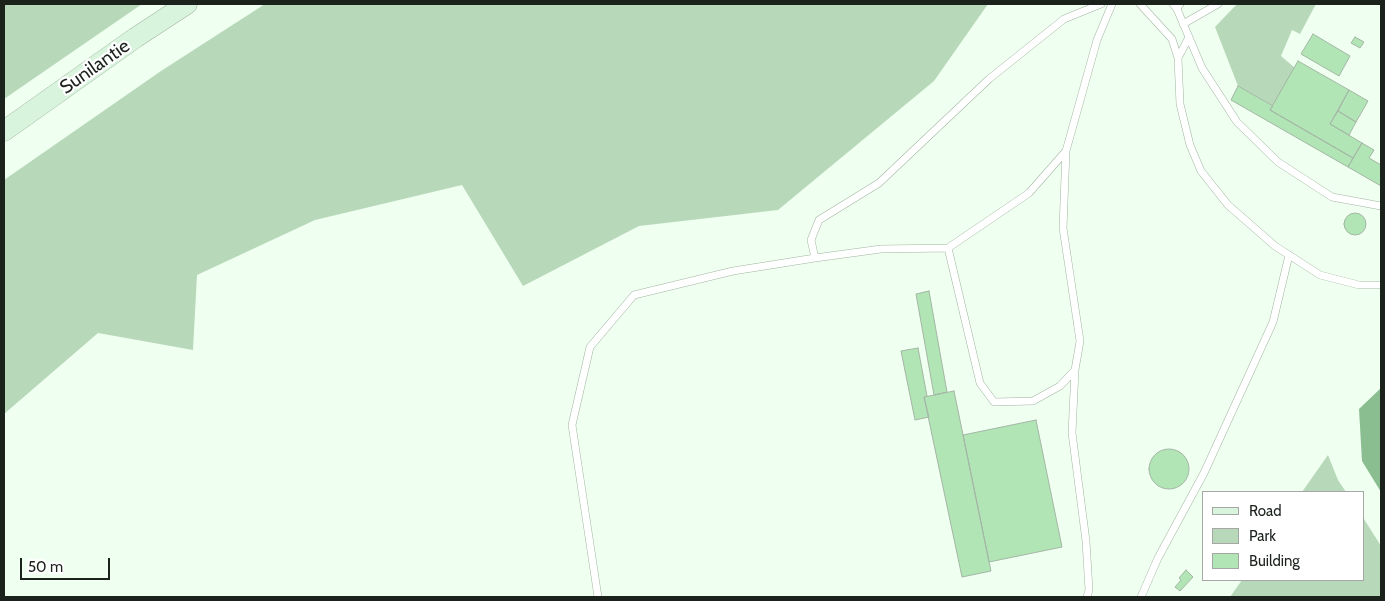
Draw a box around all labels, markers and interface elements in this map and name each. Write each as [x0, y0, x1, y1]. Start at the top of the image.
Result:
street label: Sunilantie [56, 35, 134, 99]
legend [1202, 491, 1365, 581]
text: Road [1249, 502, 1282, 520]
text: Park [1249, 527, 1276, 545]
scale bar [22, 548, 112, 580]
text: Building [1249, 552, 1300, 570]
text: 50 m [28, 558, 63, 576]

